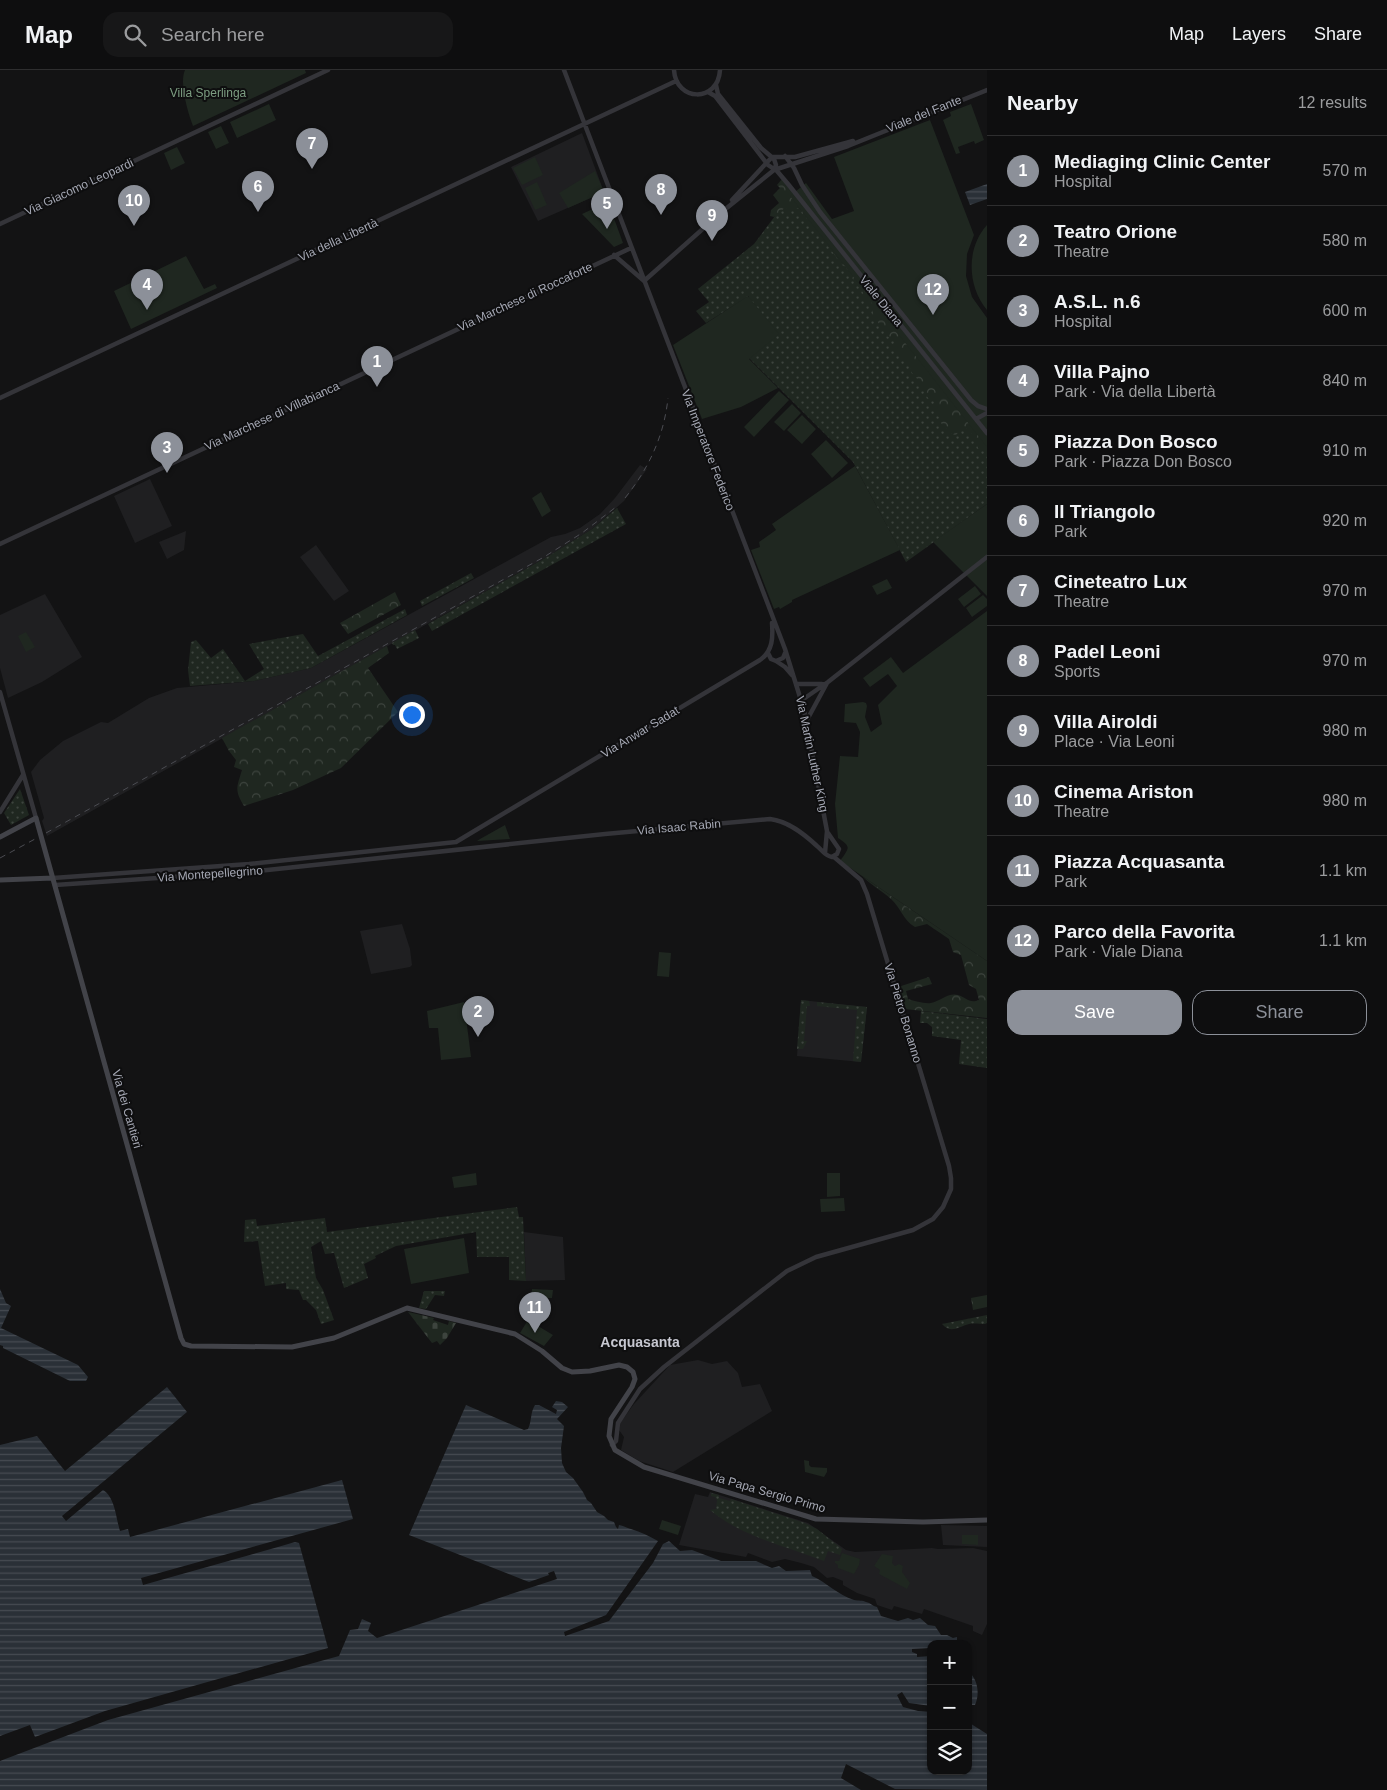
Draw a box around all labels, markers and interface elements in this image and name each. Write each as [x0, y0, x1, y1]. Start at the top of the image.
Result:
search box [103, 12, 453, 57]
text: Map [25, 21, 73, 48]
icon: search [121, 21, 149, 49]
text: Search here [161, 24, 265, 45]
text: Map [1169, 24, 1204, 44]
text: Layers [1232, 24, 1286, 44]
text: Share [1314, 24, 1362, 44]
park label: Villa Sperlinga [170, 86, 247, 100]
text: Nearby [1007, 91, 1078, 114]
street label: Viale del Fante [884, 92, 964, 135]
text: 12 results [1298, 94, 1367, 111]
pin: 7 [296, 128, 328, 169]
text: Mediaging Clinic Center [1054, 151, 1270, 172]
street label: Via Giacomo Leopardi [22, 156, 136, 218]
text: 1 [1019, 162, 1027, 179]
text: 570 m [1323, 162, 1367, 179]
pin: 6 [242, 171, 274, 212]
text: Hospital [1054, 173, 1112, 190]
pin: 8 [645, 174, 677, 215]
pin: 10 [118, 185, 150, 226]
pin: 5 [591, 188, 623, 229]
pin: 9 [696, 200, 728, 241]
street label: Via della Libertà [296, 215, 380, 264]
text: Teatro Orione [1054, 221, 1177, 242]
text: 2 [1019, 232, 1027, 249]
text: 580 m [1323, 232, 1367, 249]
text: Theatre [1054, 243, 1109, 260]
street label: Via Marchese di Roccaforte [455, 259, 595, 334]
pin: 4 [131, 269, 163, 310]
street label: Viale Diana [856, 273, 906, 329]
pin: 12 [917, 274, 949, 315]
text: A.S.L. n.6 [1054, 291, 1141, 312]
text: 3 [1019, 302, 1027, 319]
text: 600 m [1323, 302, 1367, 319]
text: Hospital [1054, 313, 1112, 330]
pin: 1 [361, 346, 393, 387]
text: Villa Pajno [1054, 361, 1150, 382]
text: 4 [1019, 372, 1027, 389]
text: 840 m [1323, 372, 1367, 389]
street label: Via Marchese di Villabianca [202, 378, 342, 453]
text: Park · Via della Libertà [1054, 383, 1216, 400]
street label: Via Imperatore Federico [678, 388, 738, 513]
text: Piazza Don Bosco [1054, 431, 1218, 452]
pin: 3 [151, 432, 183, 473]
text: 5 [1019, 442, 1027, 459]
text: 910 m [1323, 442, 1367, 459]
text: Park · Piazza Don Bosco [1054, 453, 1232, 470]
text: Il Triangolo [1054, 501, 1155, 522]
text: 6 [1019, 512, 1027, 529]
text: 920 m [1323, 512, 1367, 529]
text: Park [1054, 523, 1087, 540]
text: Cineteatro Lux [1054, 571, 1187, 592]
text: 7 [1019, 582, 1027, 599]
text: 970 m [1323, 582, 1367, 599]
text: Theatre [1054, 593, 1109, 610]
text: Padel Leoni [1054, 641, 1161, 662]
text: 8 [1019, 652, 1027, 669]
text: 970 m [1323, 652, 1367, 669]
text: Sports [1054, 663, 1100, 680]
street label: Via Martin Luther King [793, 695, 831, 813]
your location [399, 702, 425, 728]
street label: Via Anwar Sadat [598, 703, 682, 761]
text: Villa Airoldi [1054, 711, 1157, 732]
text: 9 [1019, 722, 1027, 739]
text: 980 m [1323, 722, 1367, 739]
text: Place · Via Leoni [1054, 733, 1175, 750]
text: Cinema Ariston [1054, 781, 1194, 802]
text: 10 [1014, 792, 1032, 809]
text: 980 m [1323, 792, 1367, 809]
text: Theatre [1054, 803, 1109, 820]
street label: Via Isaac Rabin [637, 816, 721, 838]
text: Piazza Acquasanta [1054, 851, 1224, 872]
text: 11 [1015, 862, 1031, 879]
text: 1.1 km [1319, 862, 1367, 879]
street label: Via Montepellegrino [157, 863, 264, 885]
text: Park [1054, 873, 1087, 890]
text: Parco della Favorita [1054, 921, 1235, 942]
text: 12 [1014, 932, 1032, 949]
text: 1.1 km [1319, 932, 1367, 949]
text: Park · Viale Diana [1054, 943, 1183, 960]
street label: Via Pietro Bonanno [881, 962, 925, 1065]
button: Save [1007, 990, 1182, 1035]
button: Share [1192, 990, 1367, 1035]
pin: 2 [462, 996, 494, 1037]
street label: Via dei Cantieri [109, 1068, 145, 1150]
pin: 11 [519, 1292, 551, 1333]
district label: Acquasanta [600, 1334, 680, 1350]
street label: Via Papa Sergio Primo [707, 1469, 827, 1516]
map controls [927, 1640, 972, 1775]
button: + [927, 1640, 972, 1685]
button: − [927, 1685, 972, 1730]
button: layers [927, 1730, 972, 1775]

